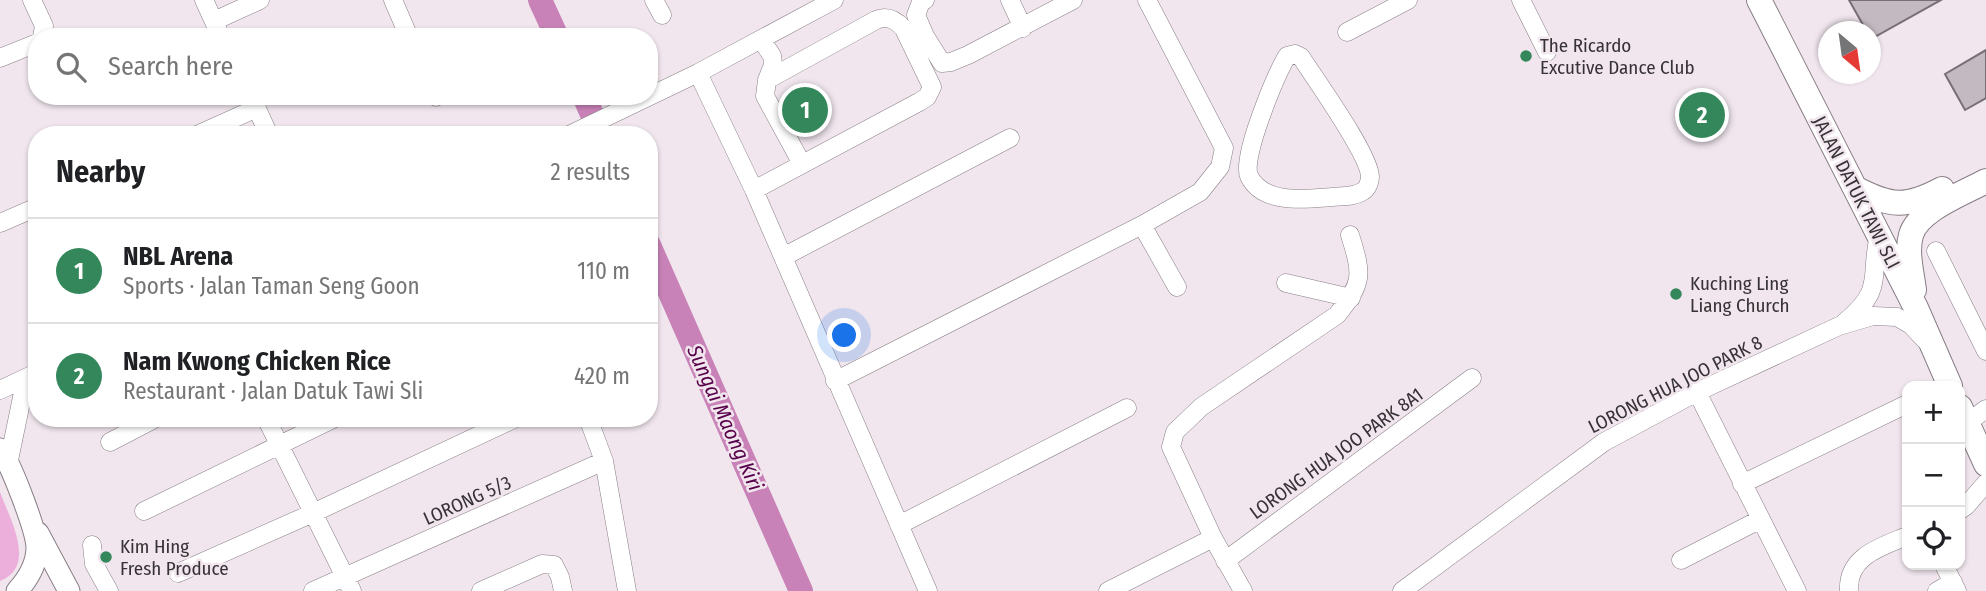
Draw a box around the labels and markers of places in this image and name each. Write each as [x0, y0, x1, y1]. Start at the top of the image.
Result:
place label: The Ricardo Excutive Dance Club [1540, 34, 1695, 79]
marker: The Ricardo Excutive Dance Club [1518, 48, 1534, 64]
pin: 1 [782, 84, 828, 136]
pin: 2 [1679, 89, 1725, 141]
place label: Kuching Ling Liang Church [1690, 272, 1790, 317]
marker: Kuching Ling Liang Church [1668, 286, 1684, 302]
place label: Kim Hing Fresh Produce [120, 535, 229, 580]
marker: Kim Hing Fresh Produce [98, 549, 114, 565]

